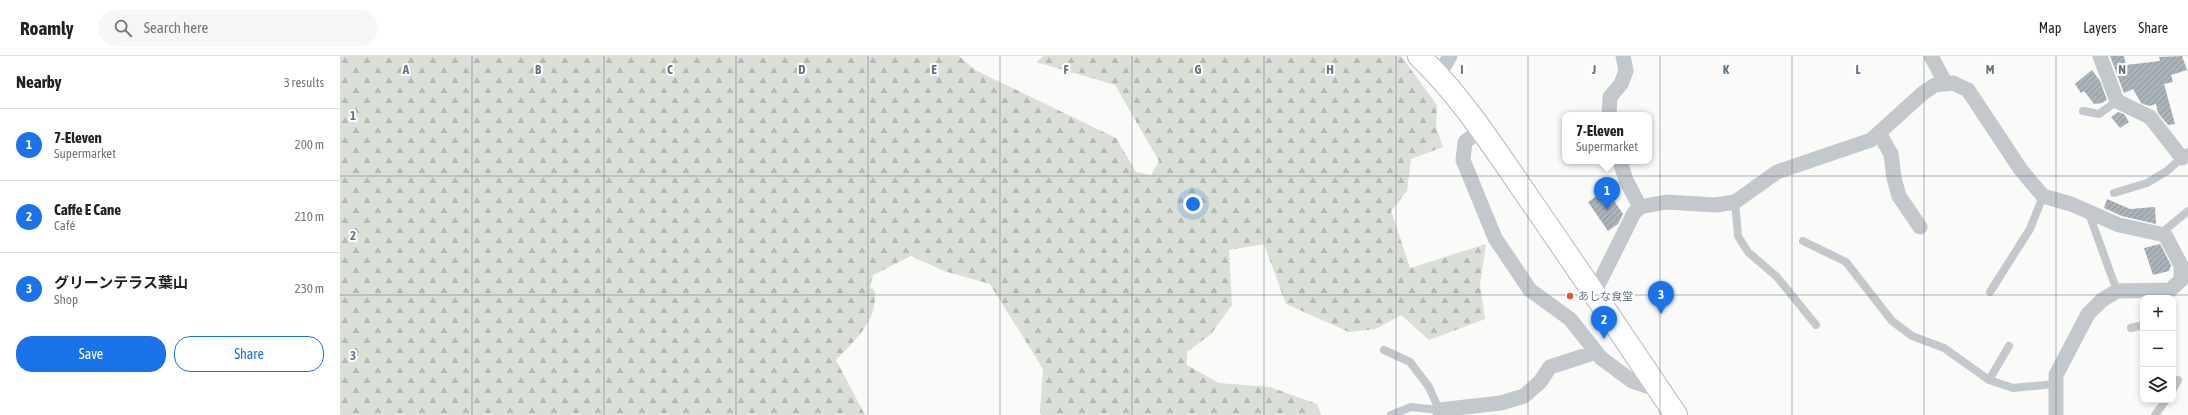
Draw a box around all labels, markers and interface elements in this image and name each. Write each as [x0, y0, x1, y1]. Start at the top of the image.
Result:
search box [98, 10, 378, 46]
text: Roamly [20, 17, 74, 39]
icon: search [112, 17, 134, 39]
text: Search here [144, 19, 208, 36]
text: Map [2039, 20, 2061, 36]
text: Layers [2083, 20, 2116, 36]
text: Share [2138, 20, 2168, 36]
text: A [402, 62, 410, 77]
text: B [535, 62, 542, 77]
text: C [667, 62, 673, 77]
text: D [798, 62, 806, 77]
text: E [931, 62, 937, 77]
text: F [1063, 62, 1069, 77]
text: G [1195, 62, 1202, 77]
text: H [1326, 62, 1334, 77]
text: I [1460, 62, 1464, 77]
text: J [1591, 62, 1596, 77]
text: K [1723, 62, 1730, 77]
text: L [1855, 62, 1861, 77]
text: M [1986, 62, 1995, 77]
text: N [2118, 62, 2126, 77]
text: Nearby [16, 72, 62, 92]
text: 3 results [284, 75, 324, 90]
text: 1 [350, 108, 356, 123]
popup [1562, 112, 1652, 164]
text: 7-Eleven [1576, 122, 1624, 139]
text: 7-Eleven [54, 129, 102, 146]
text: 1 [26, 137, 32, 152]
text: 200 m [295, 137, 324, 152]
text: Supermarket [1576, 139, 1638, 154]
text: Supermarket [54, 146, 116, 161]
pin: 1 [1594, 177, 1620, 210]
your location [1183, 194, 1203, 214]
text: Caffe E Cane [54, 201, 121, 218]
text: 2 [26, 209, 32, 224]
text: 210 m [295, 209, 324, 224]
text: Café [54, 218, 75, 233]
text: 2 [350, 228, 356, 243]
text: グリーンテラス葉山 [54, 274, 188, 291]
text: 3 [26, 281, 32, 296]
text: 230 m [295, 281, 324, 296]
pin: 3 [1648, 281, 1674, 314]
place label: あしな食堂 [1578, 290, 1633, 302]
marker: あしな食堂 [1565, 291, 1575, 301]
text: Shop [54, 292, 78, 307]
map controls [2140, 295, 2176, 403]
button: + [2140, 295, 2176, 331]
pin: 2 [1591, 306, 1617, 339]
button: − [2140, 331, 2176, 367]
button: Save [16, 336, 166, 372]
button: Share [174, 336, 324, 372]
text: 3 [350, 348, 356, 363]
button: layers [2140, 367, 2176, 403]

